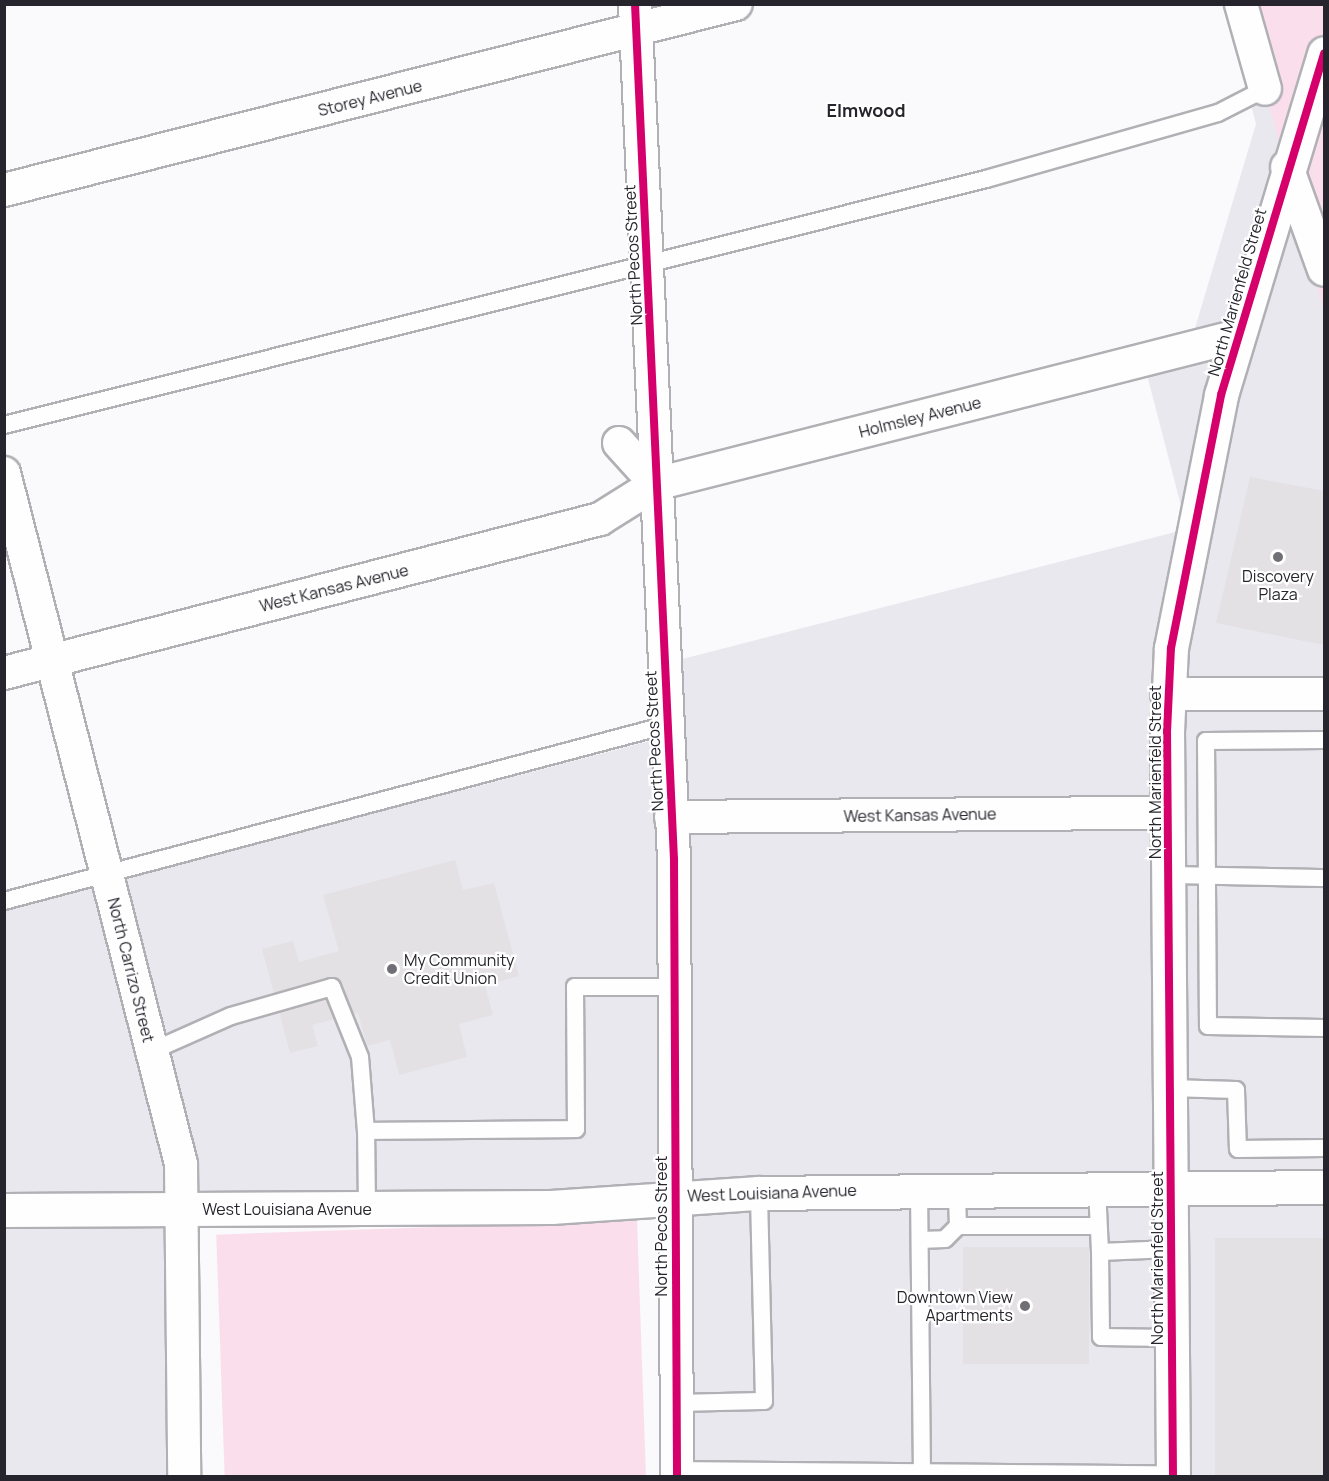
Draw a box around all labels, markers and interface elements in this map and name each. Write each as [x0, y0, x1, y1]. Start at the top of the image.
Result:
street label: Storey Avenue [316, 76, 424, 120]
district label: Elmwood [826, 99, 906, 121]
street label: North Pecos Street [620, 184, 646, 326]
street label: North Marienfeld Street [1204, 206, 1270, 378]
street label: Holmsley Avenue [857, 393, 983, 441]
marker: Discovery Plaza [1271, 550, 1285, 564]
street label: West Kansas Avenue [257, 560, 411, 616]
place label: Discovery Plaza [1242, 566, 1314, 604]
street label: North Pecos Street [641, 670, 667, 812]
street label: North Marienfeld Street [1145, 685, 1165, 859]
street label: West Kansas Avenue [843, 804, 997, 826]
street label: North Carrizo Street [104, 896, 158, 1044]
place label: My Community Credit Union [404, 950, 514, 988]
marker: My Community Credit Union [385, 962, 399, 976]
street label: North Pecos Street [651, 1156, 671, 1296]
street label: North Marienfeld Street [1147, 1171, 1167, 1345]
street label: West Louisiana Avenue [687, 1180, 857, 1206]
street label: West Louisiana Avenue [202, 1199, 372, 1219]
place label: Downtown View Apartments [897, 1287, 1013, 1325]
marker: Downtown View Apartments [1018, 1299, 1032, 1313]

